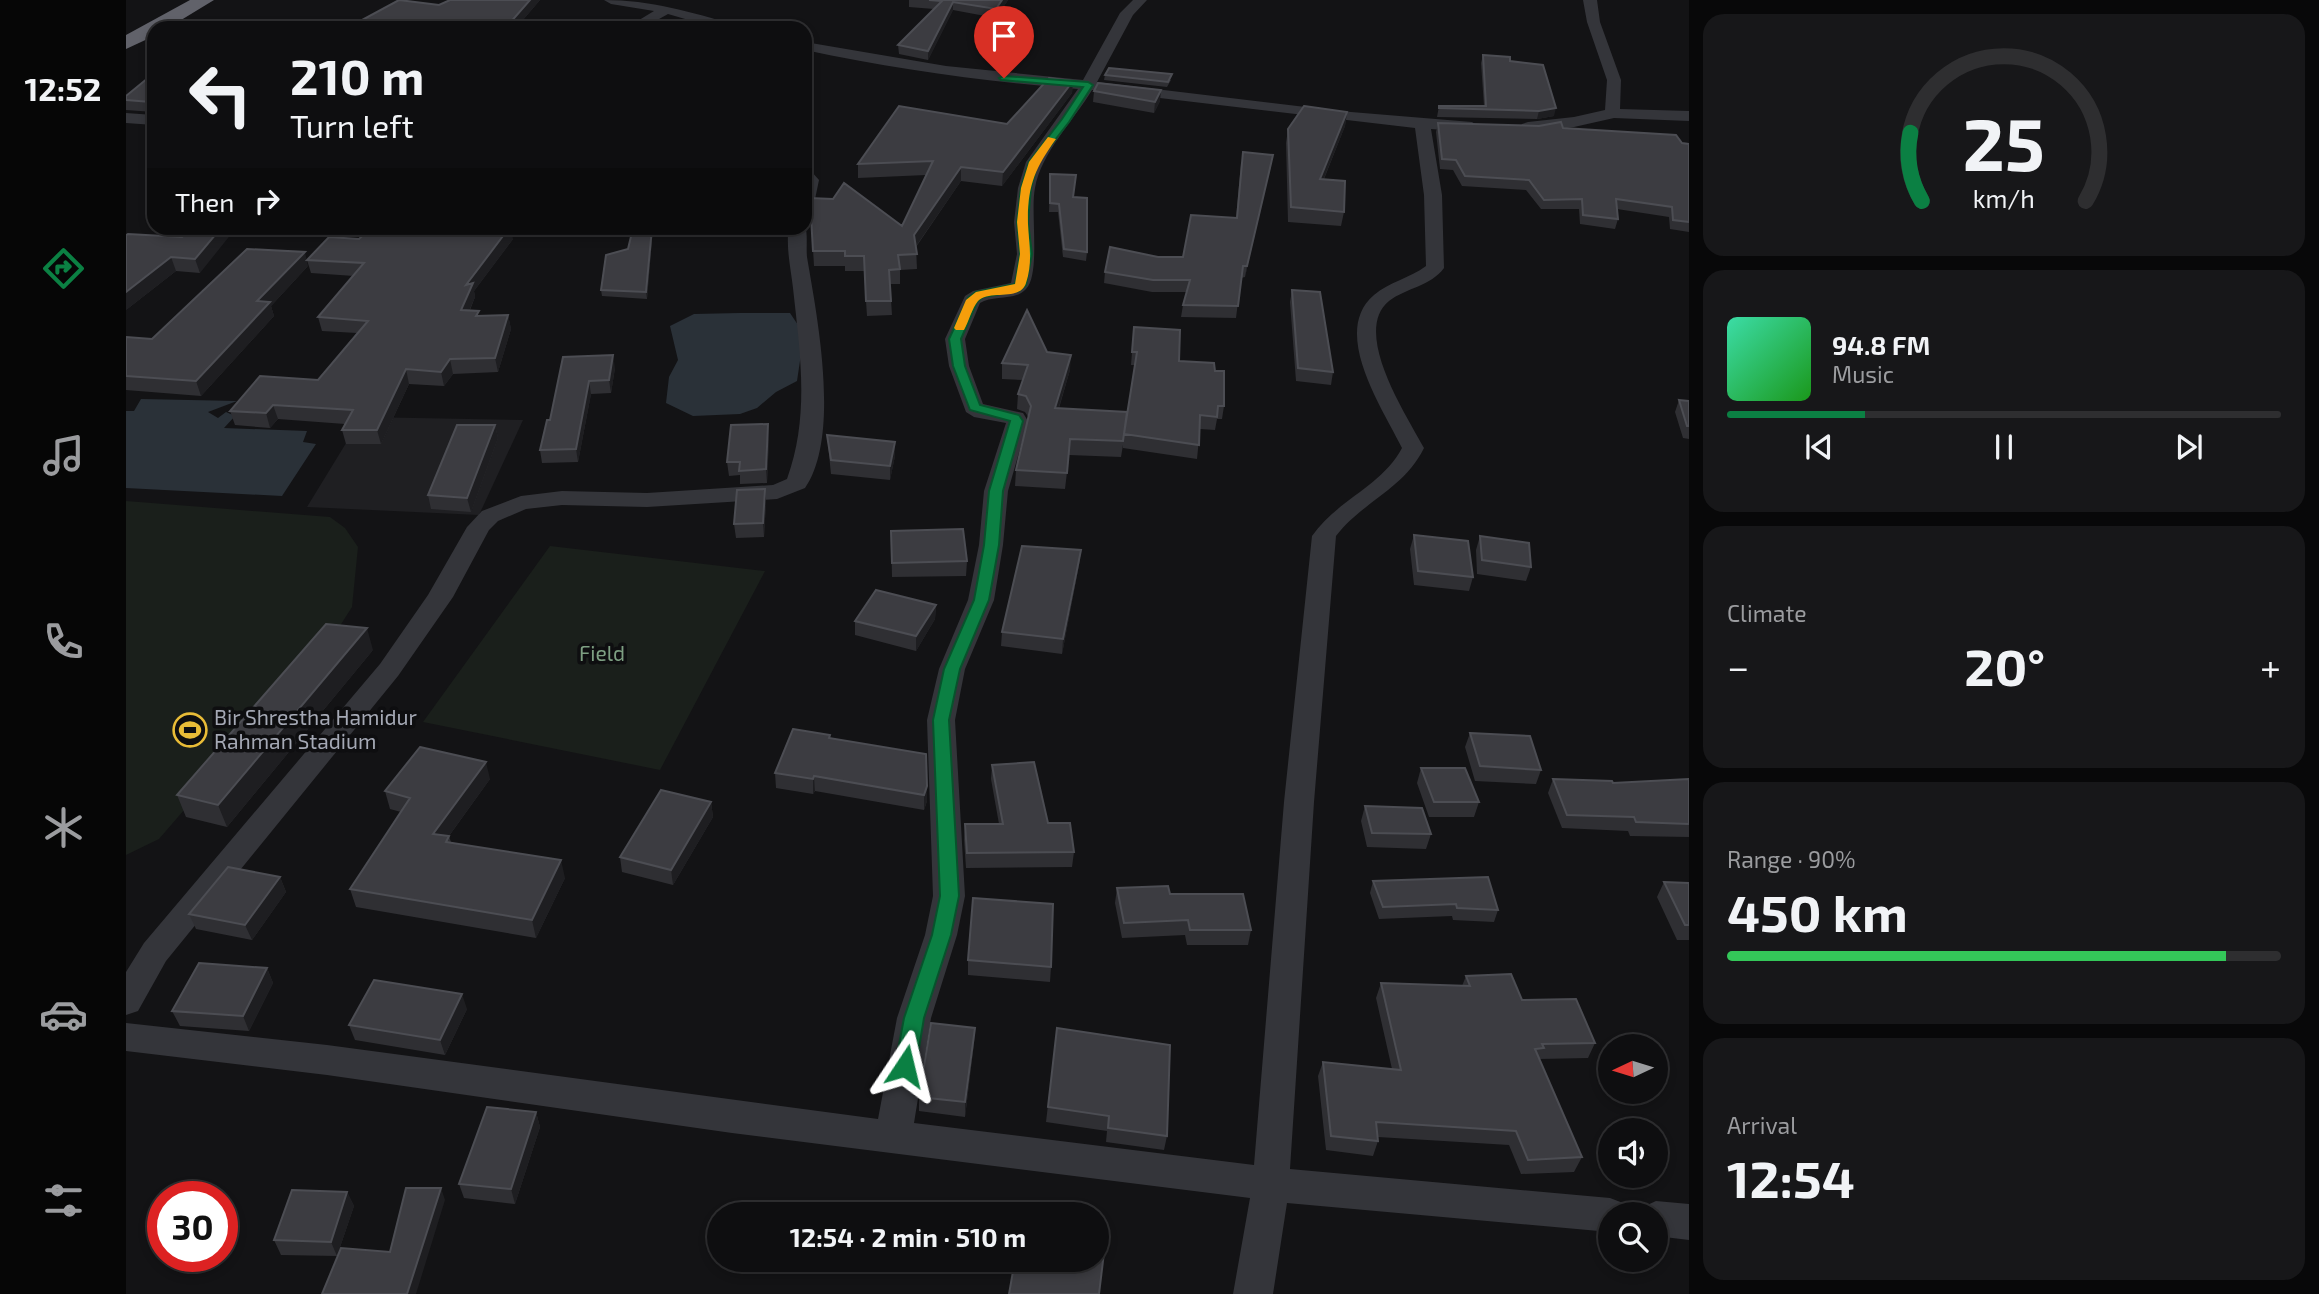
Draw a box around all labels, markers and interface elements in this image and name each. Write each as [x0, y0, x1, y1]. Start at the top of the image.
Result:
pin [974, 6, 1034, 78]
icon: arrive [985, 17, 1023, 55]
text: 210 m [290, 46, 424, 105]
icon: left [175, 49, 266, 140]
text: 12:52 [25, 69, 101, 107]
text: 25 [1963, 98, 2045, 186]
text: Turn left [290, 106, 414, 144]
icon: right [248, 182, 286, 220]
text: km/h [1973, 183, 2035, 213]
text: Then [175, 186, 234, 217]
icon: directions [39, 244, 88, 293]
text: 94.8 FM [1832, 329, 1930, 360]
text: Music [1832, 360, 1894, 388]
icon: previous [1800, 428, 1838, 466]
icon: pause [1985, 428, 2023, 466]
icon: next [2170, 428, 2208, 466]
icon: music [39, 431, 88, 480]
text: Climate [1727, 599, 1807, 627]
icon: phone [39, 617, 88, 666]
text: 20° [1964, 634, 2045, 696]
park label: Field [579, 640, 625, 665]
text: − [1727, 643, 1749, 689]
text: + [2260, 643, 2281, 689]
place label: Bir Shrestha Hamidur Rahman Stadium [214, 704, 418, 753]
sports icon: Bir Shrestha Hamidur Rahman Stadium [171, 711, 209, 749]
icon: climate [39, 803, 88, 852]
text: Range · 90% [1727, 845, 1856, 873]
text: 450 km [1727, 880, 1908, 942]
icon: car [39, 990, 88, 1039]
position arrow [868, 1029, 942, 1103]
north arrow [1598, 1034, 1668, 1104]
map controls [1598, 1034, 1668, 1272]
text: Arrival [1727, 1111, 1797, 1139]
button: sound [1598, 1118, 1668, 1188]
text: 12:54 [1727, 1146, 1855, 1208]
icon: filters [39, 1176, 88, 1225]
speed limit sign: 30 [147, 1181, 238, 1272]
button: search [1598, 1202, 1668, 1272]
text: 12:54 · 2 min · 510 m [790, 1221, 1026, 1252]

